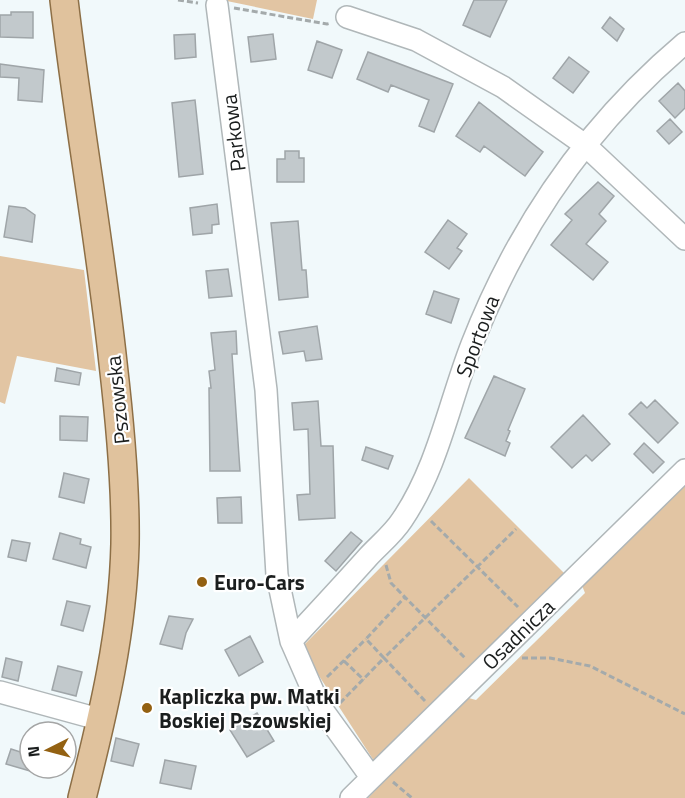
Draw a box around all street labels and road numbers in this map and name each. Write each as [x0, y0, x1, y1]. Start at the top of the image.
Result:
street label: Parkowa [212, 92, 254, 173]
street label: Sportowa [447, 290, 507, 382]
street label: Pszowska [96, 354, 138, 446]
street label: Osadnicza [474, 591, 562, 677]

